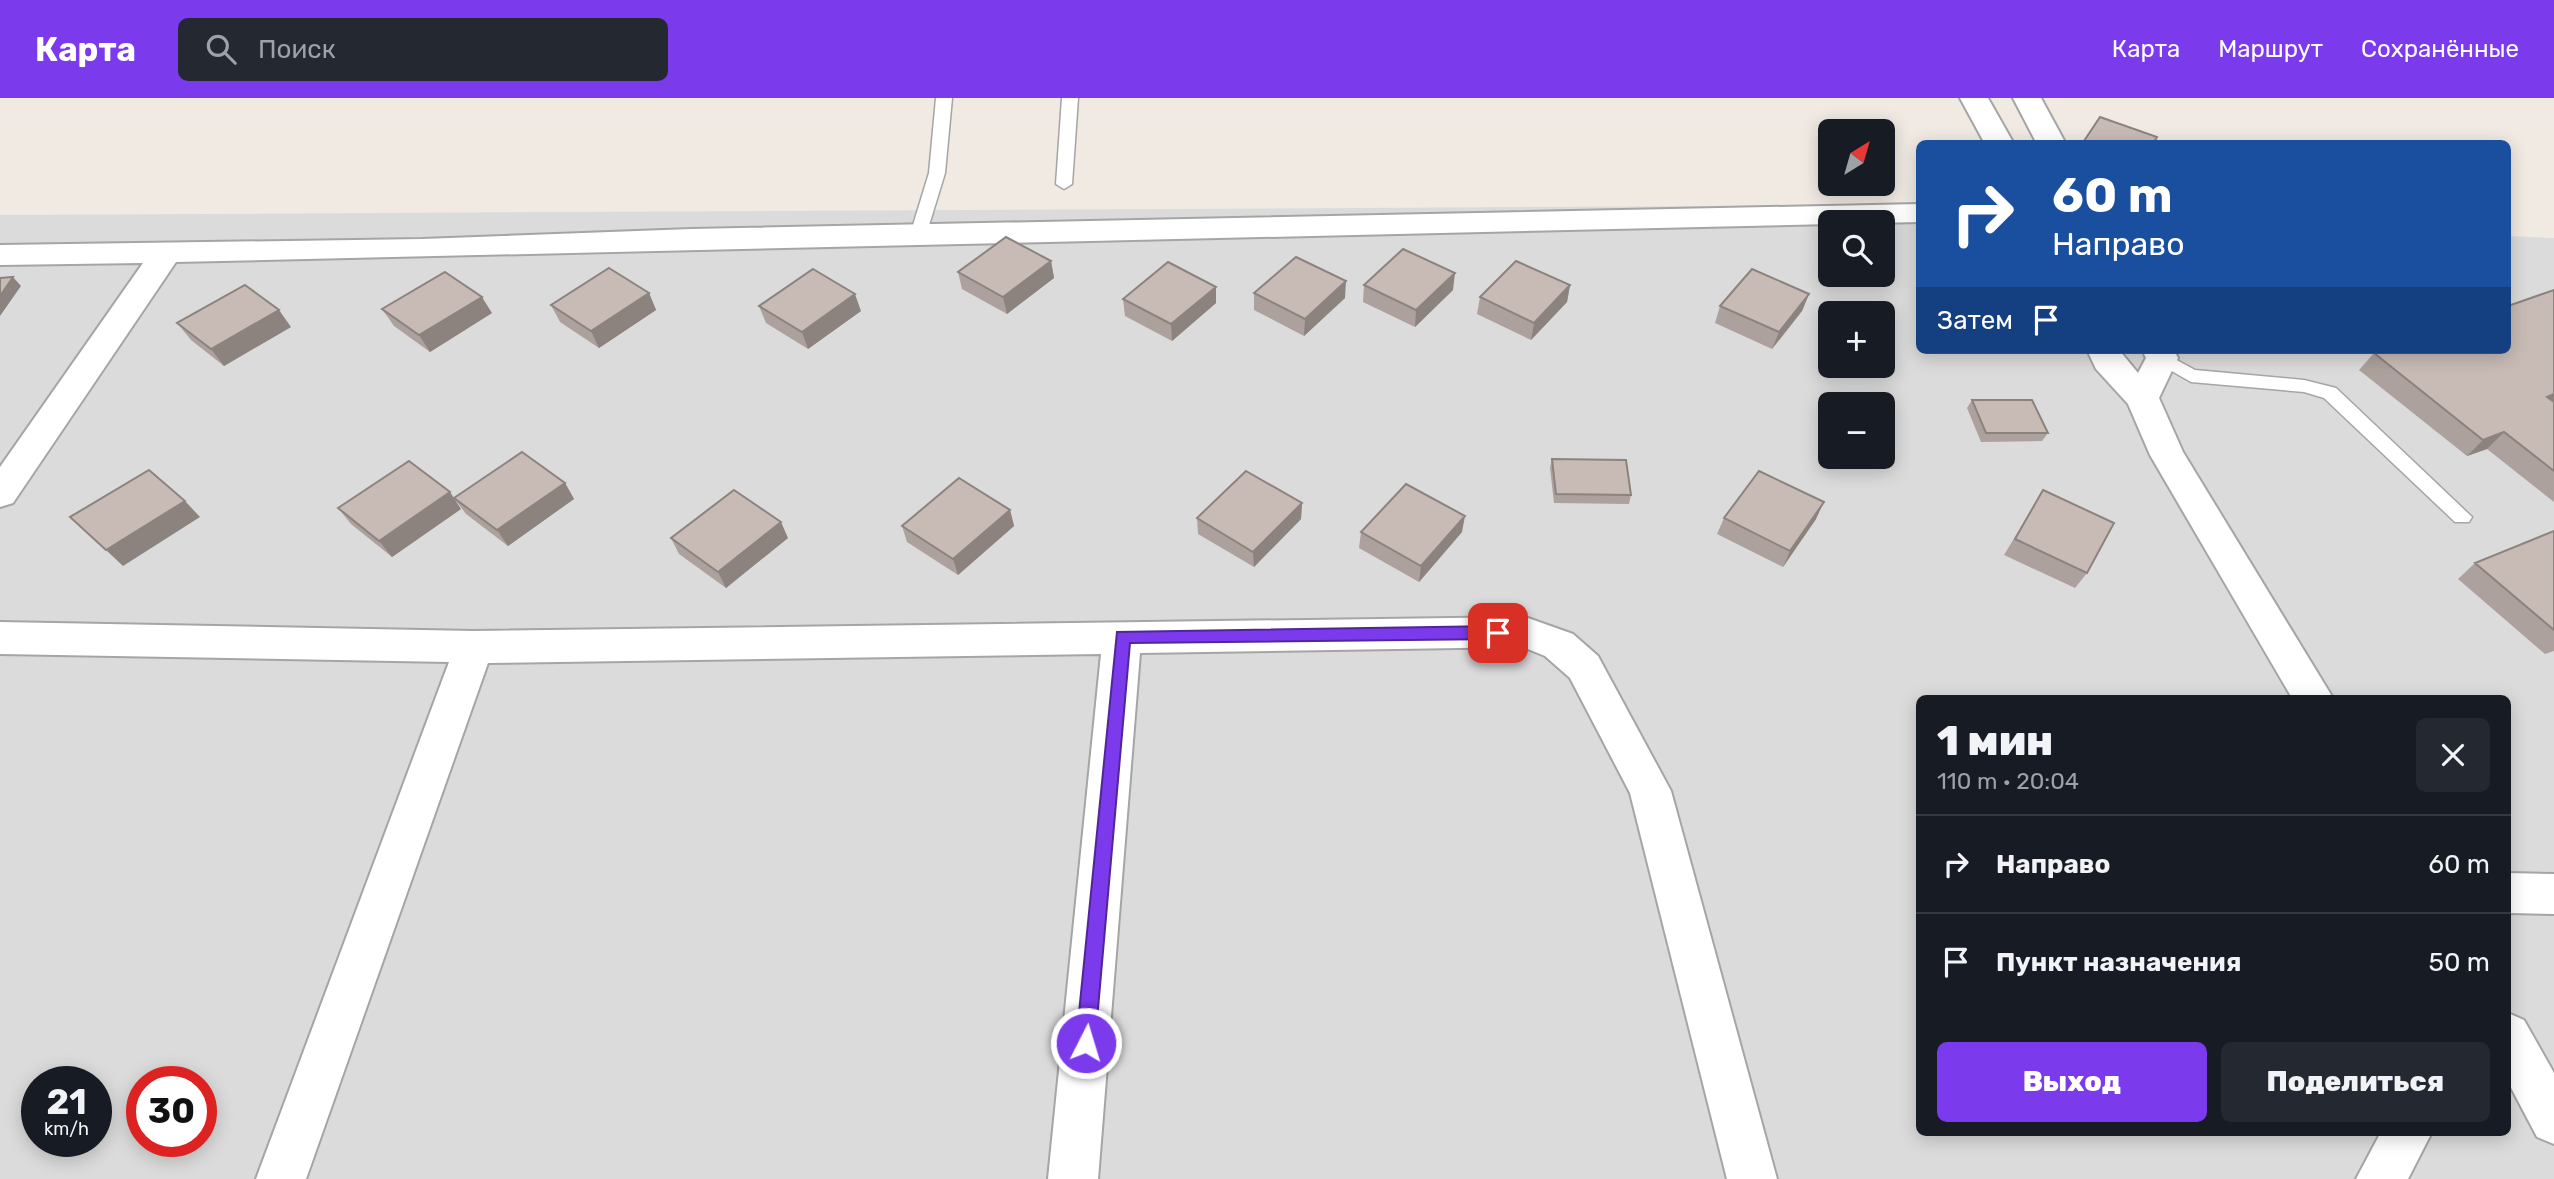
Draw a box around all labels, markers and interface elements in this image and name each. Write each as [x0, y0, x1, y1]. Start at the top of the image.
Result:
search box [178, 18, 668, 81]
text: Карта [35, 30, 136, 69]
icon: search [202, 30, 240, 68]
text: Поиск [258, 34, 336, 65]
text: Карта [2112, 35, 2180, 63]
text: Маршрут [2218, 35, 2323, 63]
text: Сохранённые [2361, 35, 2519, 63]
north arrow [1818, 119, 1895, 196]
map controls [1818, 119, 1895, 469]
text: 60 m [2052, 166, 2173, 224]
icon: right [1937, 168, 2028, 259]
button: search [1818, 210, 1895, 287]
text: Направо [2052, 225, 2185, 263]
button: + [1818, 301, 1895, 378]
icon: arrive [2027, 301, 2065, 339]
text: Затем [1937, 305, 2013, 336]
button: − [1818, 392, 1895, 469]
pin [1468, 603, 1528, 663]
icon: arrive [1479, 614, 1517, 652]
text: 1 мин [1937, 716, 2053, 766]
button: close [2416, 718, 2490, 792]
text: 110 m · 20:04 [1937, 767, 2079, 795]
icon: right [1937, 845, 1975, 883]
text: Направо [1996, 849, 2110, 880]
text: 60 m [2428, 849, 2490, 880]
icon: arrive [1937, 943, 1975, 981]
text: Пункт назначения [1996, 947, 2241, 978]
text: 50 m [2429, 947, 2490, 978]
position arrow [1049, 1006, 1123, 1080]
button: Выход [1937, 1042, 2207, 1122]
button: Поделиться [2221, 1042, 2490, 1122]
speed limit sign: 30 [126, 1066, 217, 1157]
text: 21 [46, 1081, 87, 1123]
text: km/h [44, 1118, 89, 1140]

